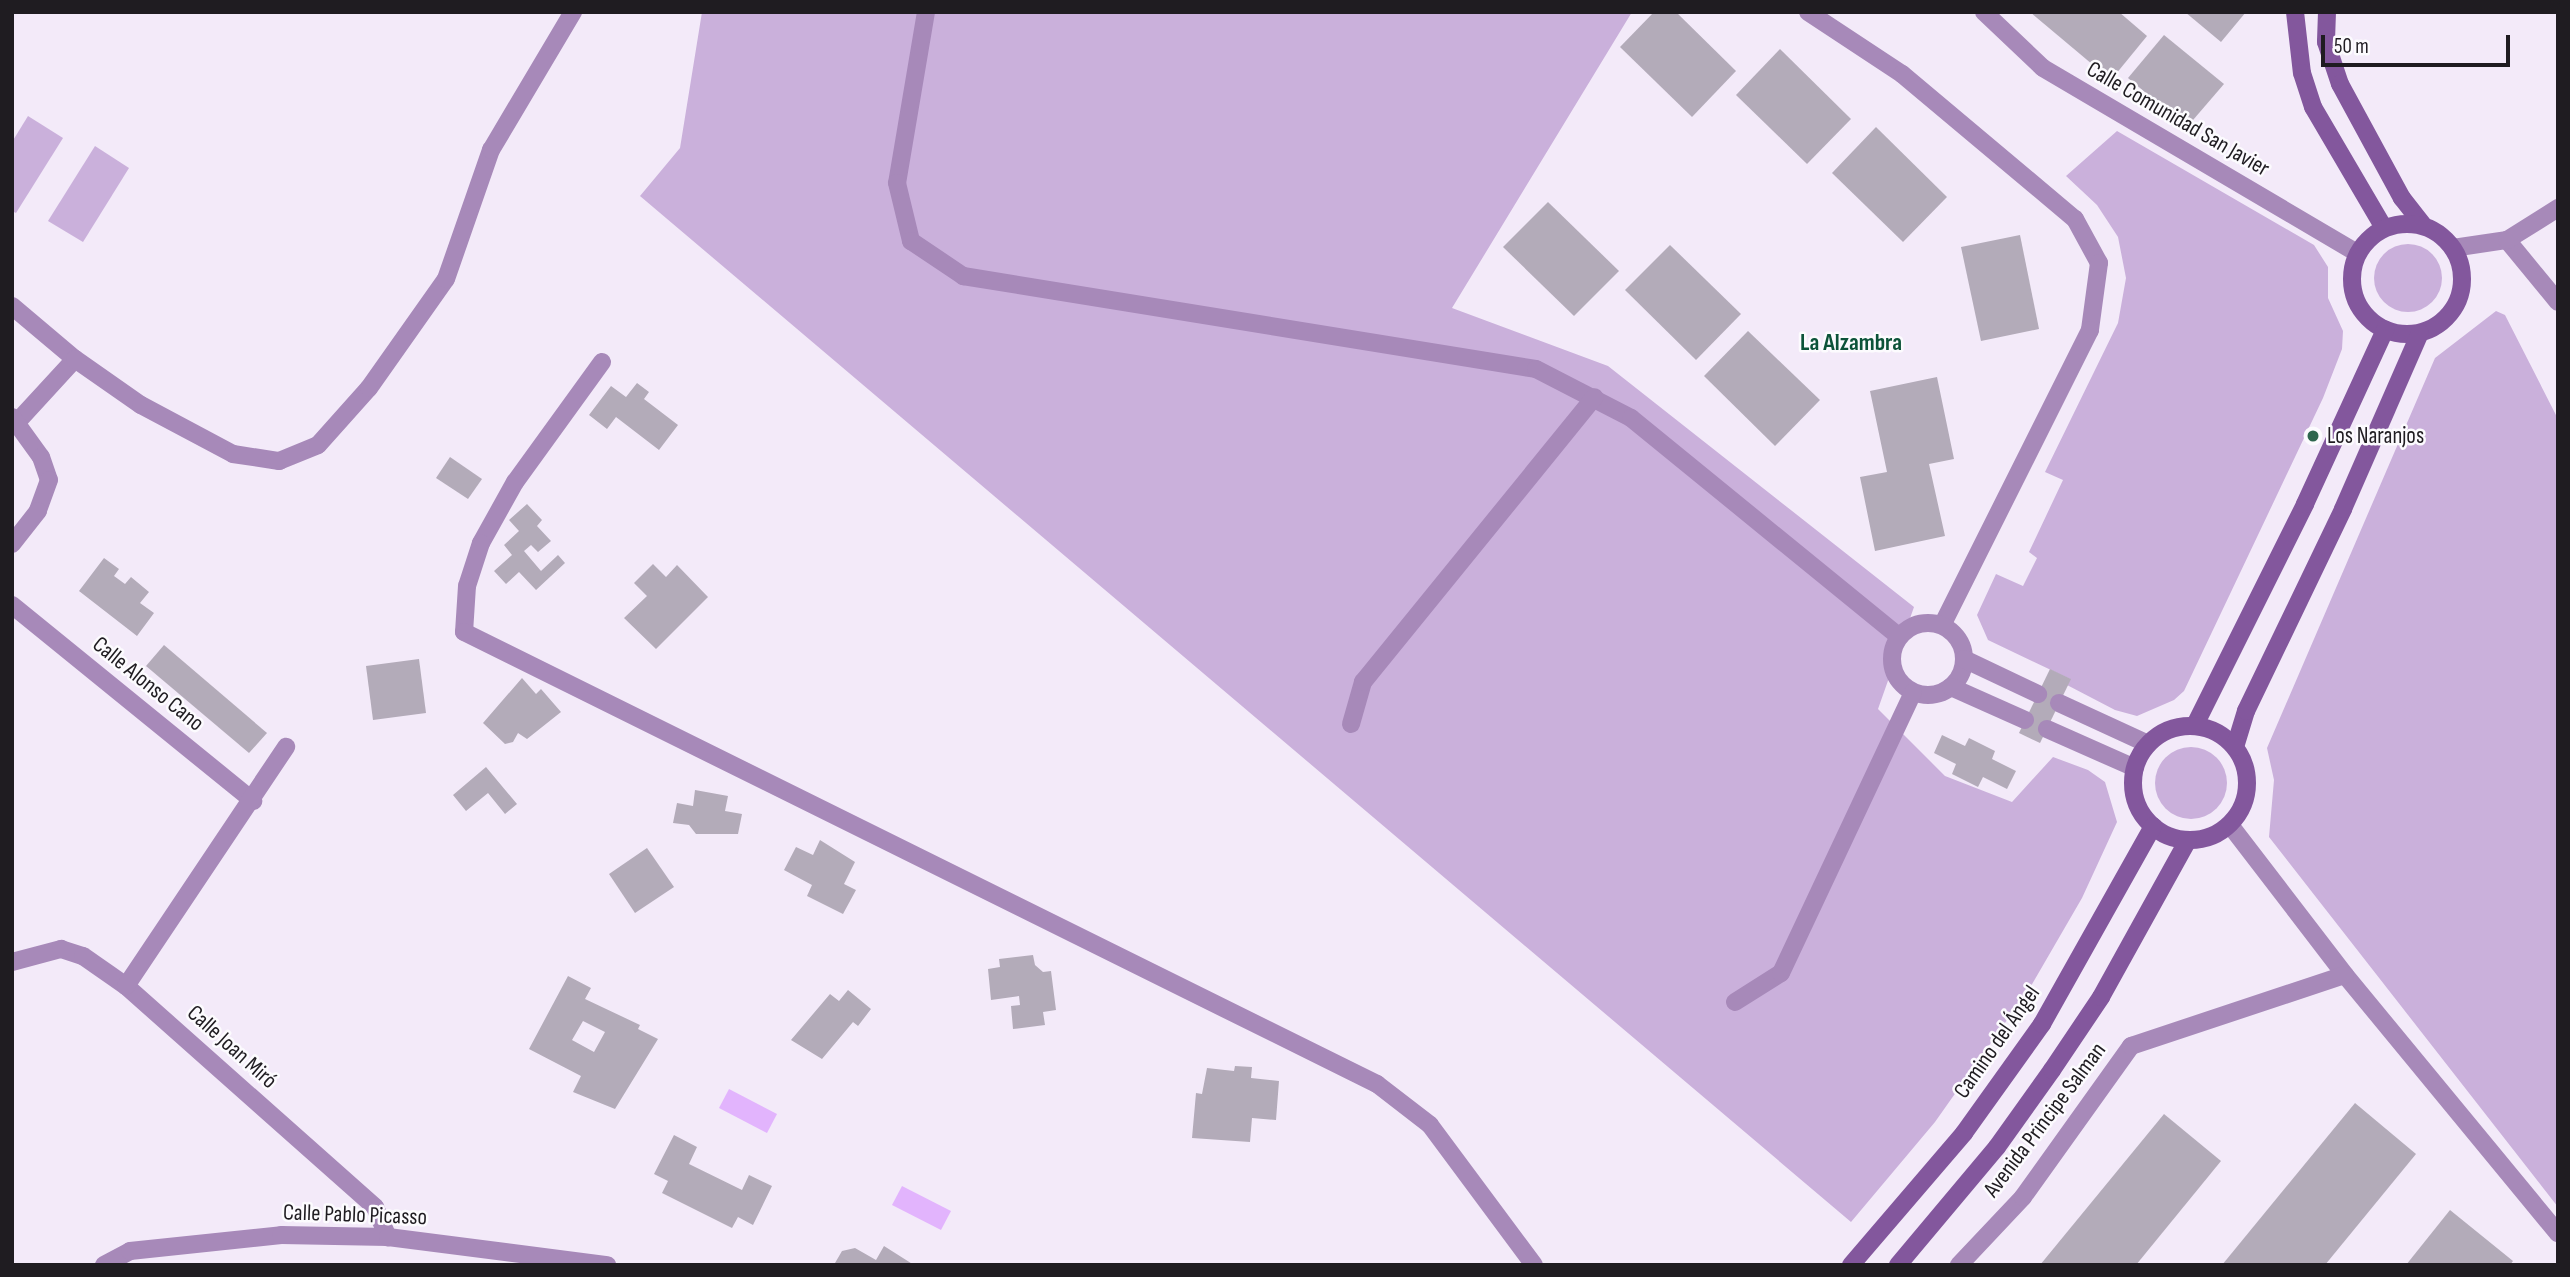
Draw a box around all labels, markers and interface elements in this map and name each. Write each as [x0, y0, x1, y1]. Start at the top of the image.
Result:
scale bar [2325, 21, 2514, 65]
text: 50 m [2334, 34, 2369, 59]
street label: Calle Comunidad San Javier [2082, 55, 2274, 183]
district label: La Alzambra [1800, 329, 1902, 357]
place label: Los Naranjos [2327, 422, 2424, 450]
marker: Los Naranjos [2305, 428, 2321, 444]
street label: Calle Alonso Cano [87, 631, 209, 737]
street label: Camino del Ángel [1948, 980, 2046, 1104]
street label: Calle Joan Miró [181, 999, 283, 1095]
street label: Avenida Principe Salman [1978, 1037, 2112, 1203]
street label: Calle Pablo Picasso [283, 1199, 427, 1231]

